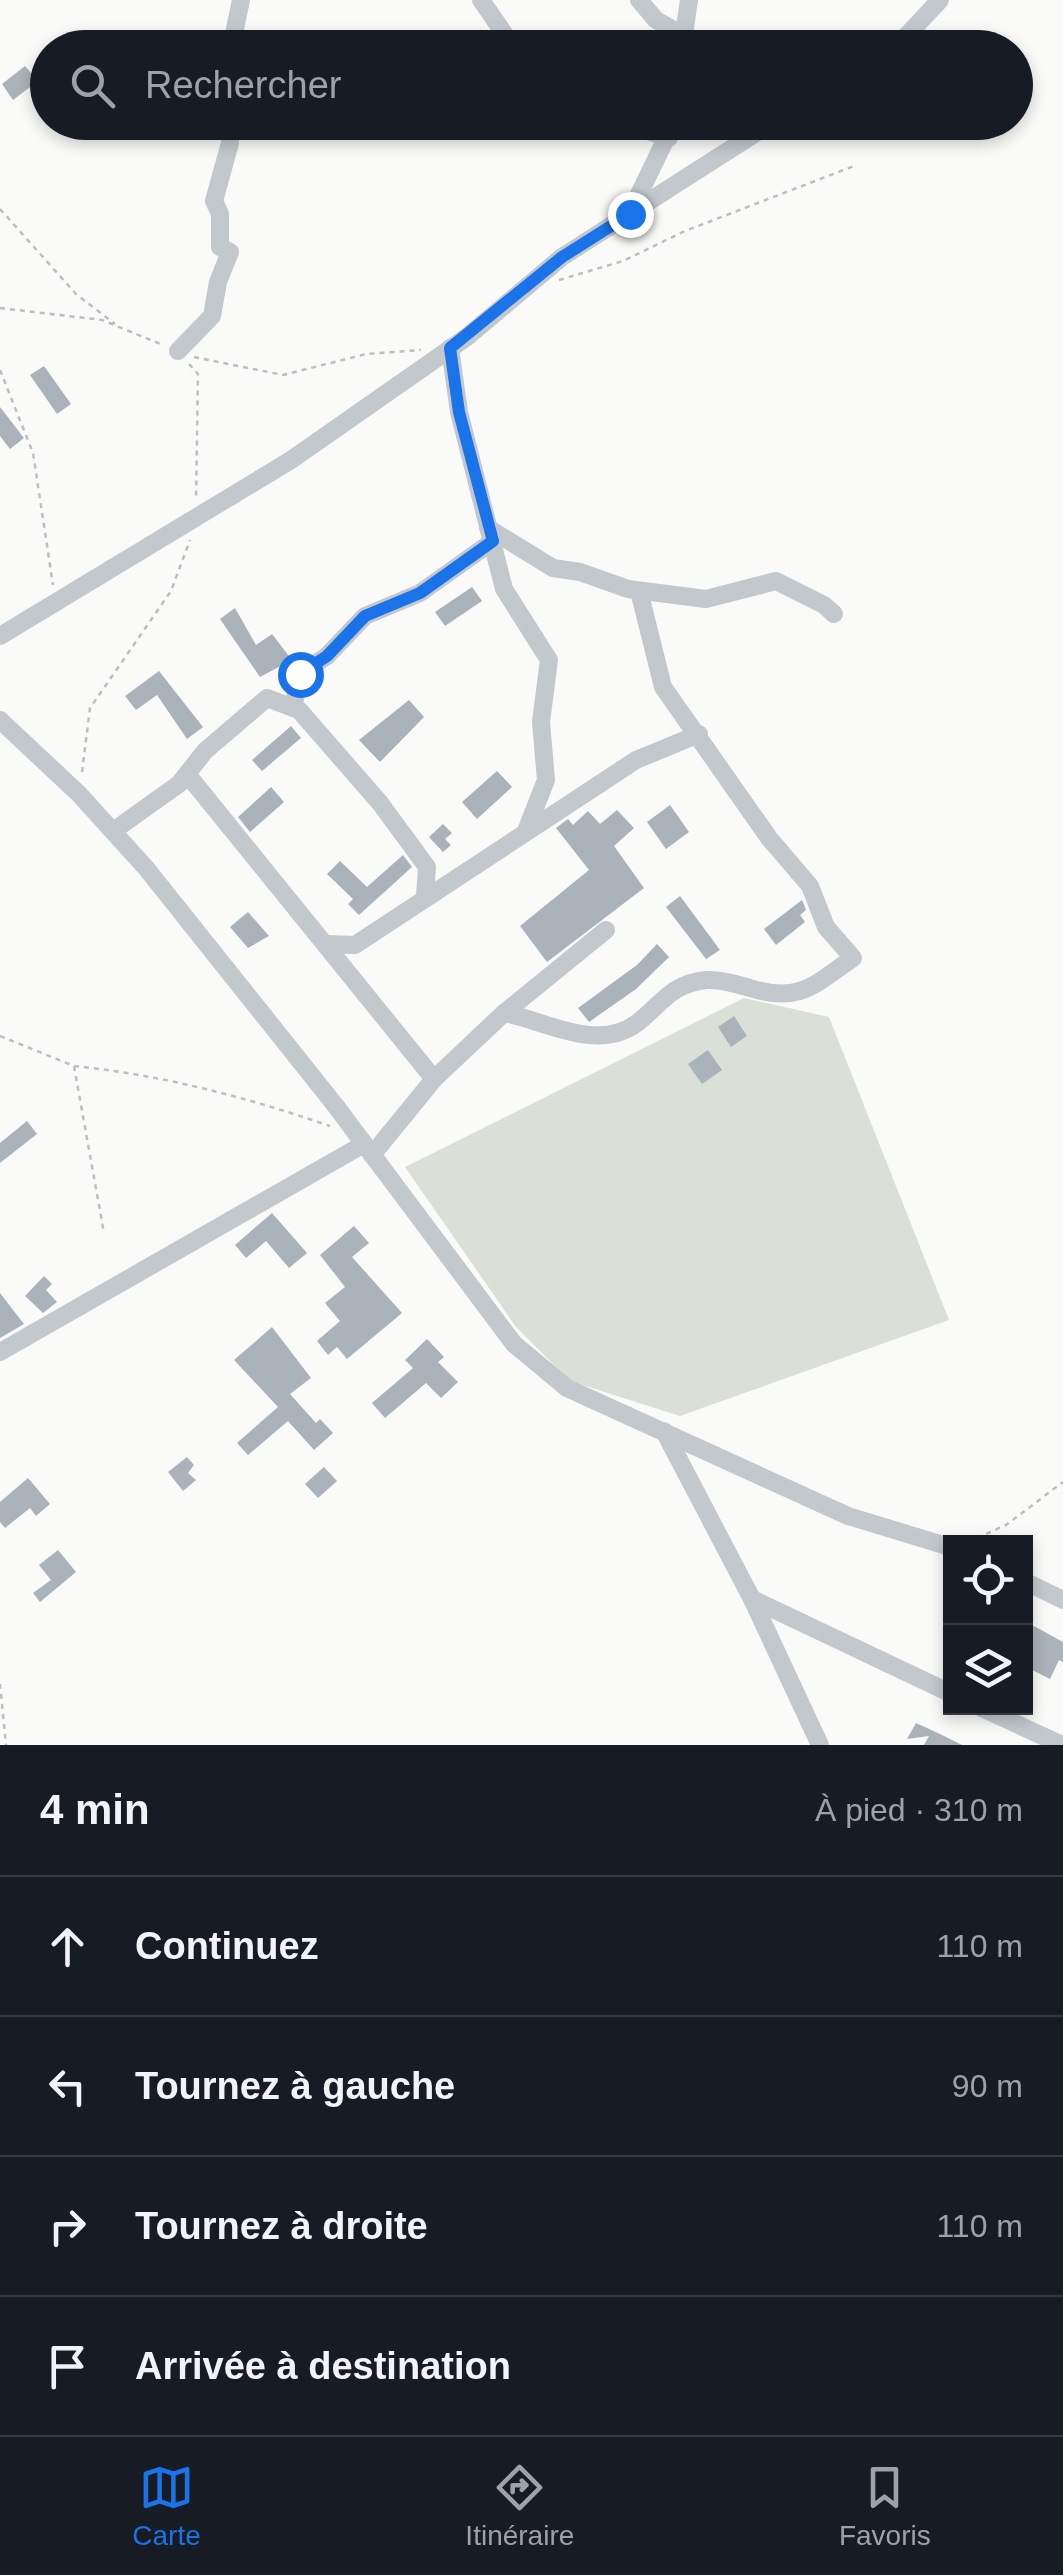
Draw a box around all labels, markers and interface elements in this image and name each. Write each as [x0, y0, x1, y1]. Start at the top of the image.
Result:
search box [30, 30, 1033, 140]
icon: search [65, 58, 120, 113]
text: Rechercher [145, 64, 341, 106]
route end [608, 192, 654, 238]
route start [278, 652, 324, 698]
map controls [943, 1535, 1033, 1715]
button: locate [943, 1535, 1033, 1625]
button: layers [943, 1625, 1033, 1715]
text: 4 min [40, 1786, 150, 1833]
text: À pied · 310 m [815, 1792, 1023, 1828]
icon: ahead [40, 1919, 95, 1974]
text: Continuez [135, 1925, 319, 1967]
text: 110 m [936, 1928, 1023, 1964]
icon: left [40, 2059, 95, 2114]
text: Tournez à gauche [135, 2065, 455, 2107]
text: 90 m [952, 2068, 1023, 2104]
icon: right [40, 2199, 95, 2254]
text: Tournez à droite [135, 2205, 428, 2247]
text: 110 m [936, 2208, 1023, 2244]
icon: arrive [40, 2339, 95, 2394]
text: Arrivée à destination [135, 2345, 511, 2387]
tab: Carte [132, 2460, 201, 2552]
tab: Itinéraire [465, 2460, 574, 2552]
tab: Favoris [839, 2460, 931, 2552]

